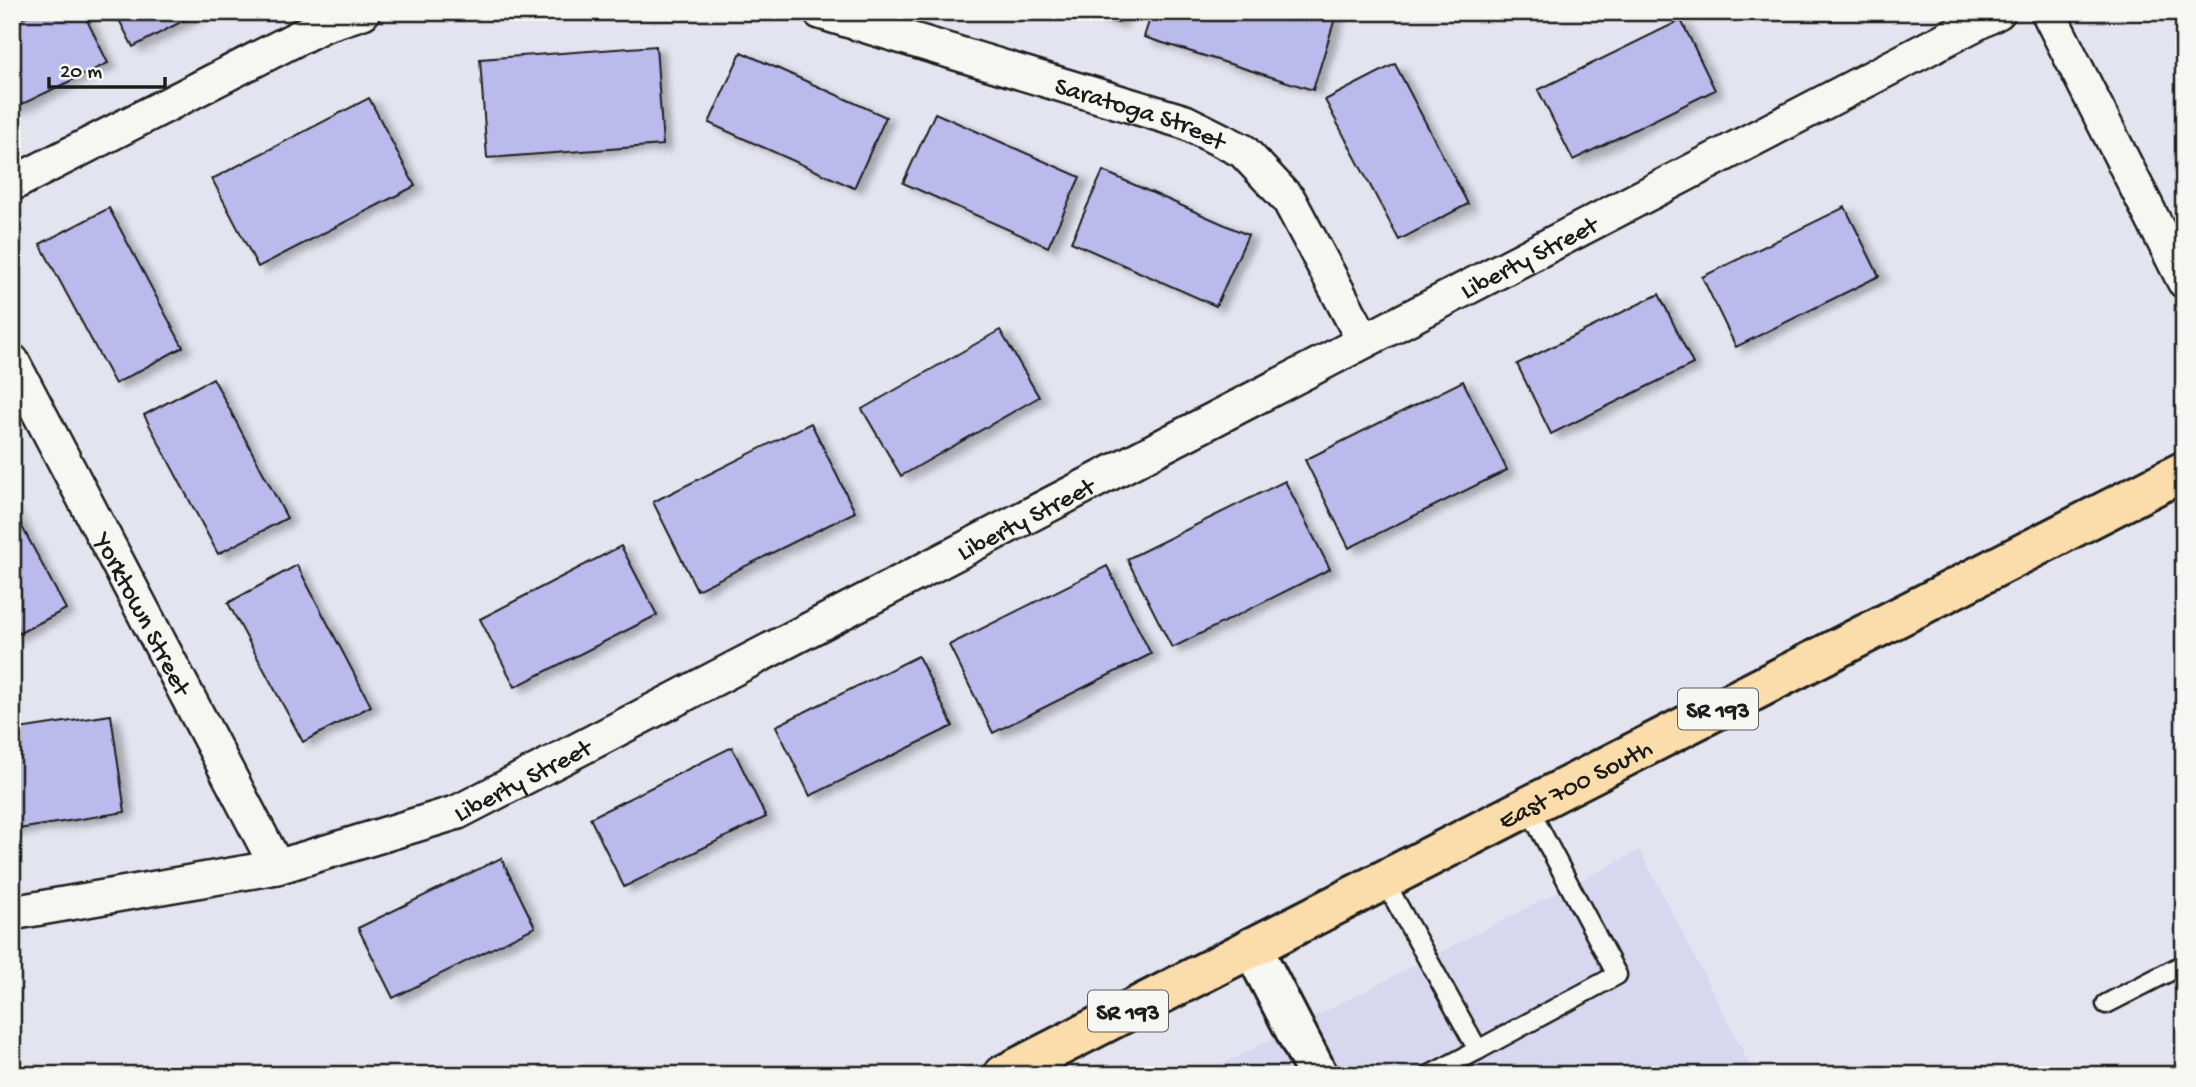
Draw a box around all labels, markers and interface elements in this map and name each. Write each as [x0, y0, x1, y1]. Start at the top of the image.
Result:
scale bar [49, 46, 164, 90]
text: 20 m [60, 61, 102, 86]
street label: Saratoga Street [1050, 73, 1232, 161]
street label: Liberty Street [1456, 211, 1606, 309]
street label: Liberty Street [953, 472, 1103, 570]
street label: Yorktown Street [84, 528, 196, 704]
road number: SR 193 [1678, 688, 1758, 730]
street label: Liberty Street [450, 733, 600, 831]
street label: East 700 South [1495, 734, 1659, 839]
road number: SR 193 [1088, 990, 1168, 1031]

